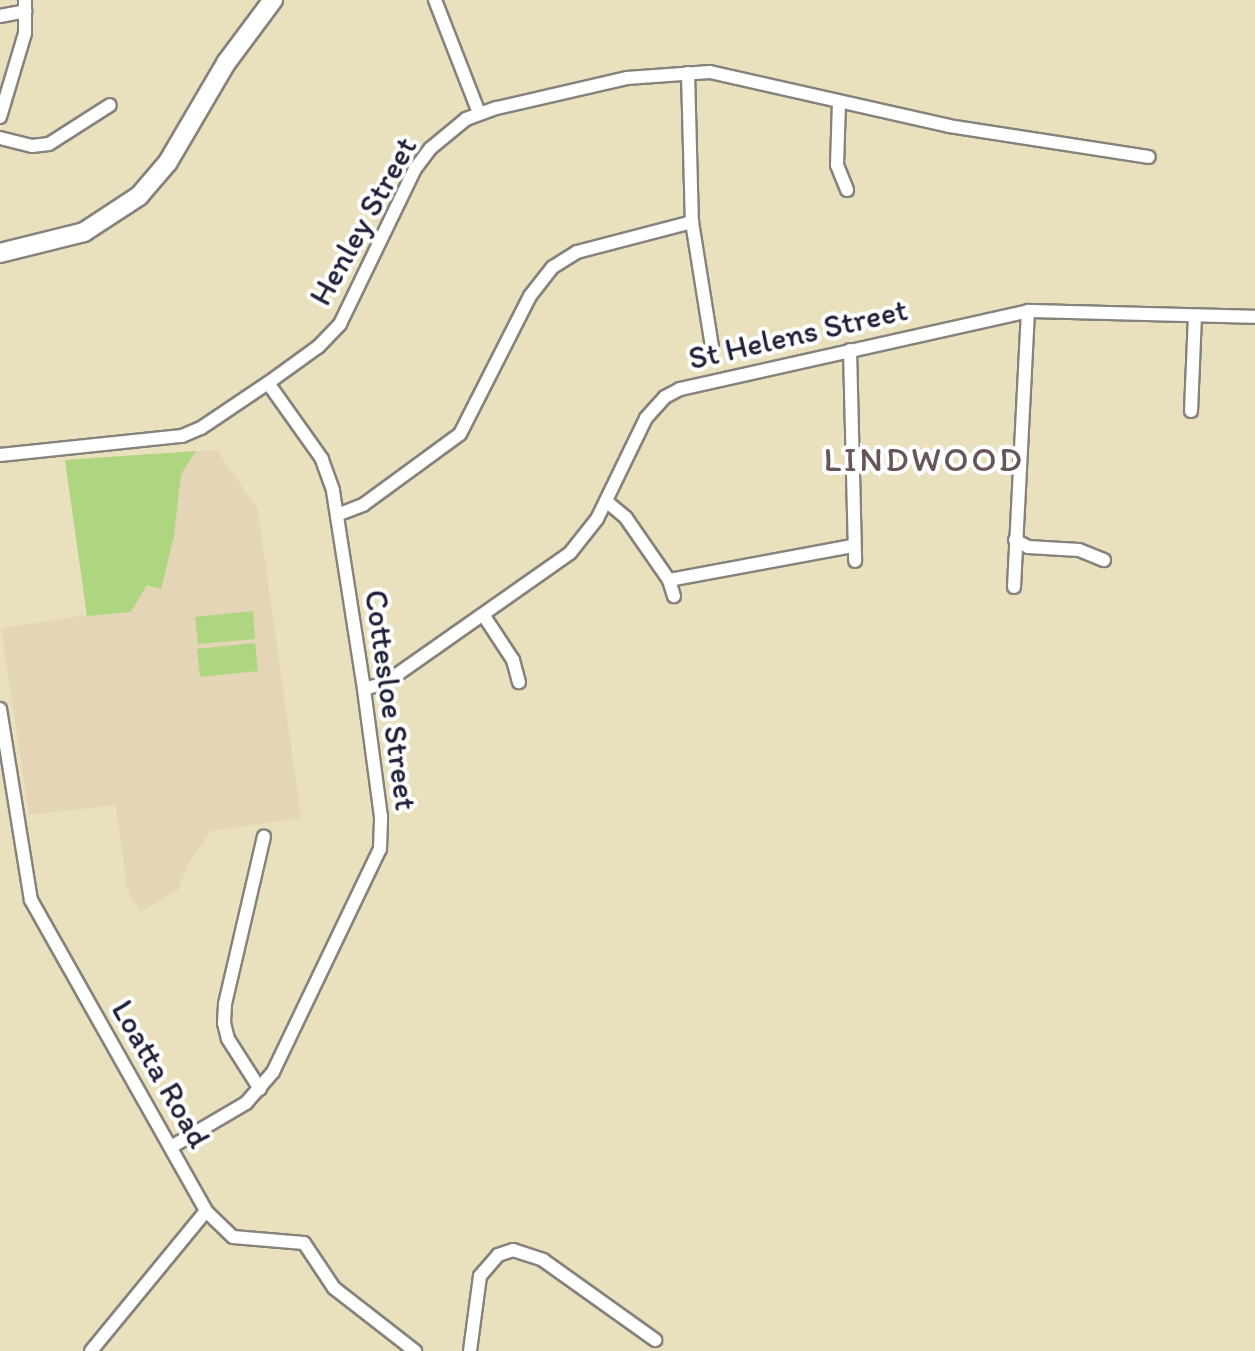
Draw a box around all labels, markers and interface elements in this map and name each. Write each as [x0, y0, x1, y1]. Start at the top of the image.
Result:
street label: Henley Street [301, 130, 425, 312]
street label: St Helens Street [685, 290, 911, 378]
district label: LINDWOOD [824, 438, 1024, 480]
street label: Cottesloe Street [357, 588, 425, 812]
street label: Loatta Road [103, 993, 219, 1155]

